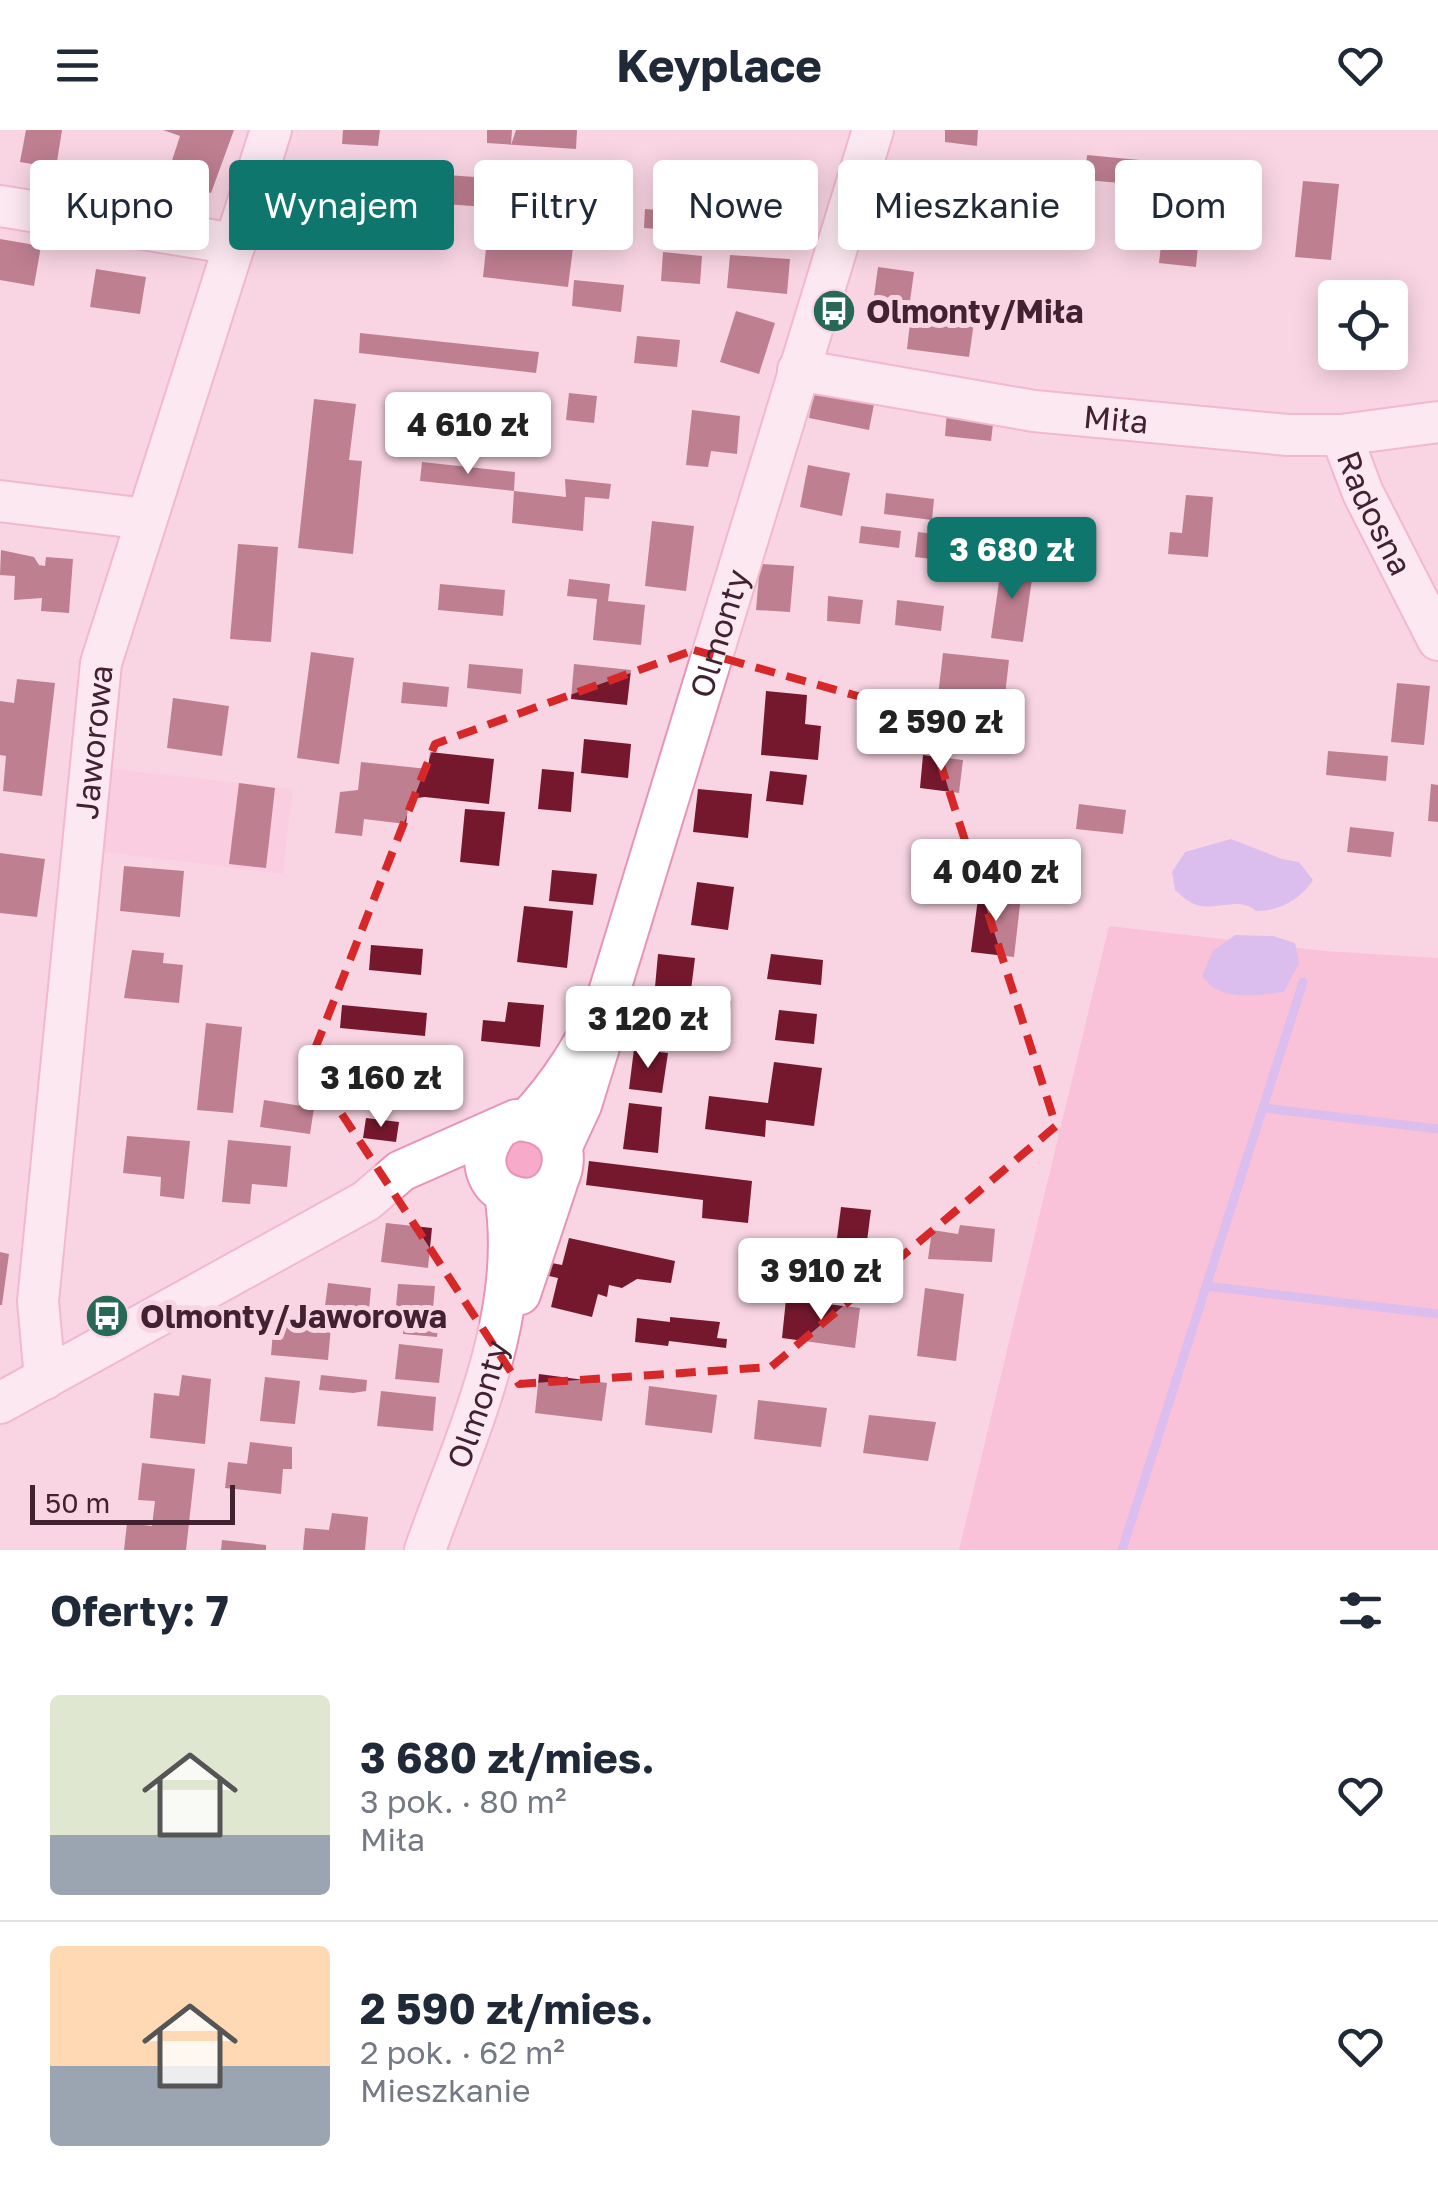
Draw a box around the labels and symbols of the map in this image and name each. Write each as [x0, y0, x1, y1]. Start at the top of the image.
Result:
bus stop icon: Olmonty/Miła [811, 288, 857, 334]
place label: Olmonty/Miła [866, 292, 1084, 330]
pin: 4 610 zł [365, 392, 571, 477]
street label: Miła [1082, 397, 1150, 441]
street label: Radosna [1330, 445, 1421, 581]
pin: 3 680 zł [909, 517, 1115, 602]
street label: Olmonty [681, 565, 756, 702]
street label: Jaworowa [67, 663, 120, 821]
pin: 2 590 zł [838, 689, 1044, 774]
pin: 4 040 zł [893, 839, 1099, 924]
pin: 3 120 zł [545, 986, 751, 1071]
pin: 3 160 zł [278, 1045, 484, 1130]
pin: 3 910 zł [718, 1238, 924, 1323]
bus stop icon: Olmonty/Jaworowa [84, 1293, 130, 1339]
place label: Olmonty/Jaworowa [140, 1297, 447, 1335]
street label: Olmonty [438, 1336, 515, 1473]
scale bar [30, 1480, 235, 1524]

